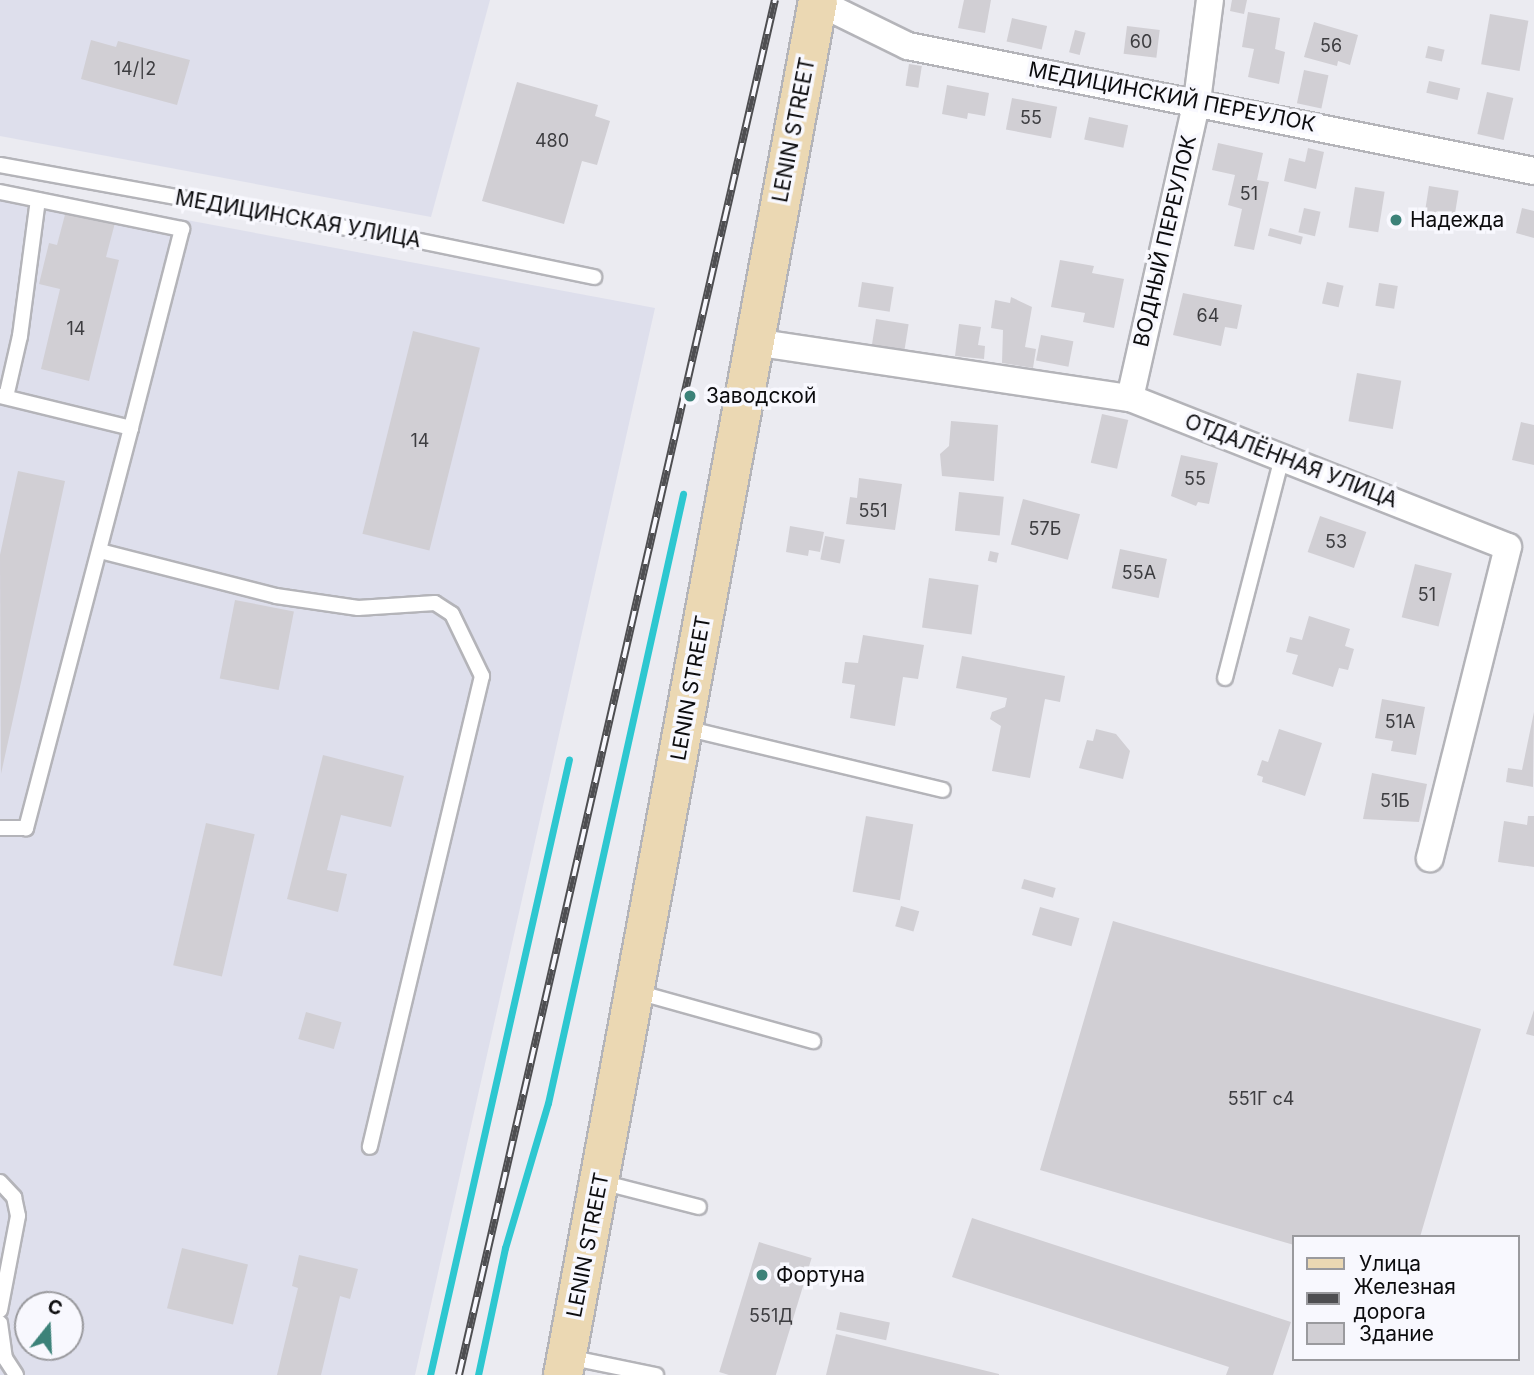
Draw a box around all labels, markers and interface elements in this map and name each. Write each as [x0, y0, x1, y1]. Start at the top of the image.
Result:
house number: 60 [1130, 31, 1152, 53]
house number: 56 [1320, 35, 1342, 57]
street label: LENIN STREET [768, 55, 820, 205]
street label: МЕДИЦИНСКИЙ ПЕРЕУЛОК [1027, 57, 1317, 137]
house number: 14/|2 [114, 58, 156, 80]
house number: 55 [1020, 107, 1042, 129]
house number: 480 [535, 130, 569, 152]
street label: ВОДНЫЙ ПЕРЕУЛОК [1128, 133, 1202, 349]
house number: 51 [1240, 183, 1258, 205]
street label: МЕДИЦИНСКАЯ УЛИЦА [173, 185, 423, 253]
place label: Надежда [1410, 207, 1504, 233]
marker: Надежда [1388, 212, 1404, 228]
house number: 64 [1197, 305, 1219, 327]
house number: 14 [67, 318, 85, 340]
place label: Заводской [706, 383, 816, 409]
marker: Заводской [680, 386, 700, 406]
street label: ОТДАЛЁННАЯ УЛИЦА [1181, 409, 1401, 513]
house number: 14 [411, 430, 429, 452]
house number: 55 [1184, 468, 1206, 490]
house number: 551 [858, 500, 888, 522]
house number: 57Б [1029, 518, 1061, 540]
house number: 53 [1325, 531, 1347, 553]
house number: 55А [1122, 562, 1156, 584]
house number: 51 [1418, 584, 1436, 606]
street label: LENIN STREET [666, 613, 716, 763]
house number: 51А [1385, 711, 1415, 733]
house number: 51Б [1380, 790, 1410, 812]
house number: 551Г с4 [1228, 1088, 1294, 1110]
street label: LENIN STREET [562, 1170, 614, 1320]
legend [1292, 1235, 1520, 1361]
text: Улица [1359, 1251, 1421, 1276]
place label: Фортуна [776, 1262, 865, 1288]
marker: Фортуна [754, 1267, 770, 1283]
text: Железная дорога [1354, 1274, 1456, 1324]
north arrow [14, 1291, 84, 1361]
text: С [45, 1294, 65, 1321]
house number: 551Д [749, 1305, 793, 1327]
text: Здание [1359, 1321, 1434, 1346]

